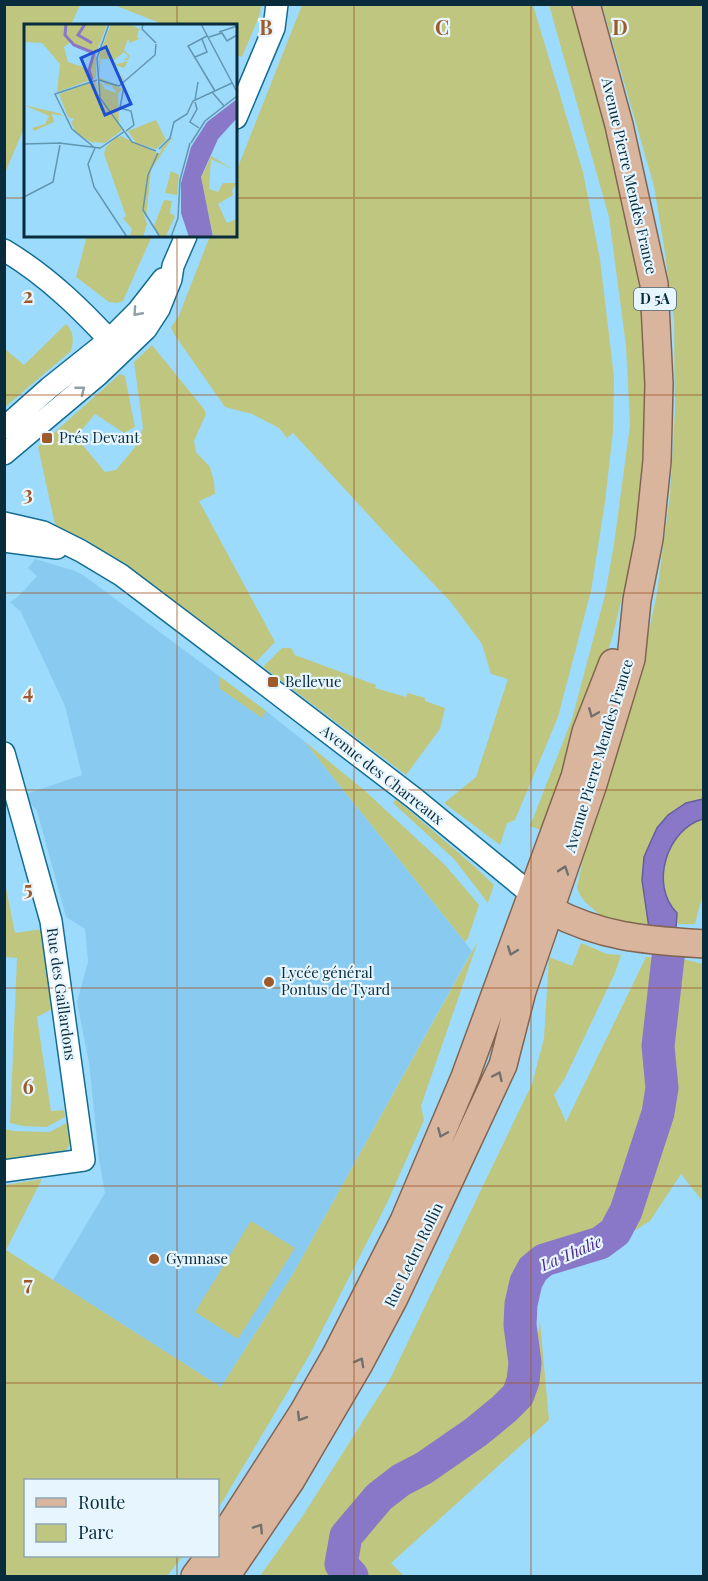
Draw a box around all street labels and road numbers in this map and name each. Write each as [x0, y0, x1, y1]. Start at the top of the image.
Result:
street label: Avenue Pierre Mendès France [597, 75, 662, 276]
road number: D 5A [634, 288, 676, 310]
street label: Avenue Pierre Mendès France [559, 657, 637, 856]
street label: Avenue des Charreaux [316, 719, 449, 829]
street label: Rue des Gaillardons [43, 926, 81, 1062]
street label: Rue Ledru Rollin [379, 1199, 447, 1310]

